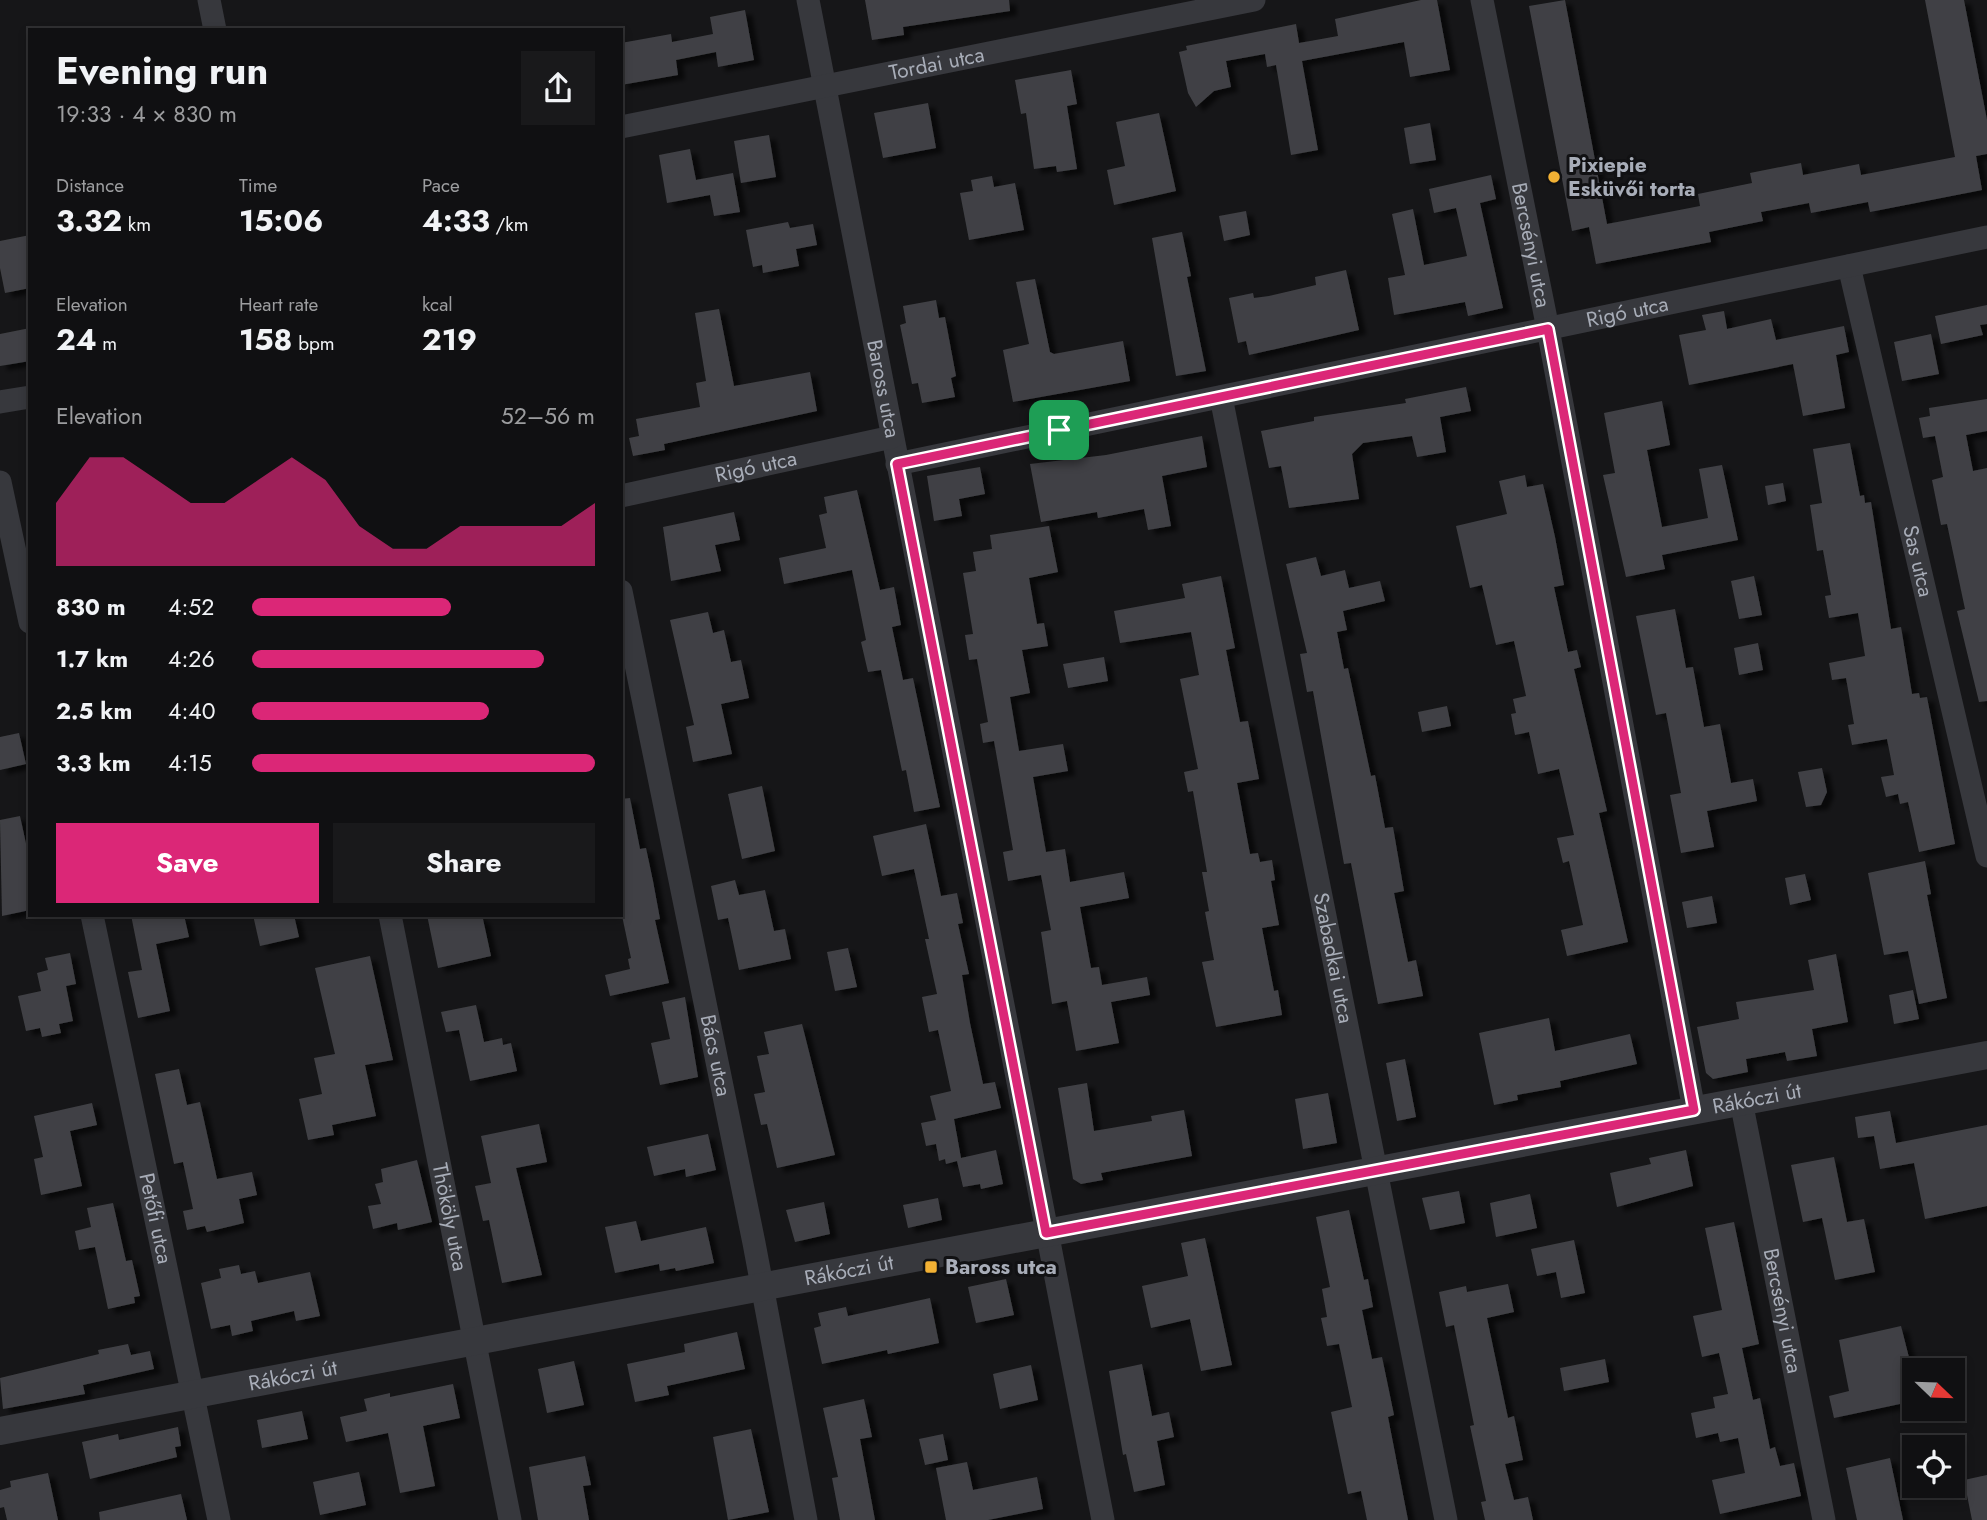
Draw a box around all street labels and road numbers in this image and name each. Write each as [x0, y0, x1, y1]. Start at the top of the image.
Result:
street label: Tordai utca [886, 39, 987, 88]
street label: Bercsényi utca [1504, 180, 1558, 310]
street label: Rigó utca [1584, 289, 1671, 335]
street label: Baross utca [859, 337, 908, 441]
street label: Rigó utca [712, 443, 800, 490]
street label: Sas utca [1895, 522, 1941, 600]
street label: Szabadkai utca [1306, 890, 1361, 1026]
street label: Bács utca [693, 1012, 739, 1099]
street label: Rákóczi út [1710, 1075, 1804, 1122]
street label: Thököly utca [425, 1161, 475, 1274]
street label: Petőfi utca [132, 1170, 180, 1267]
street label: Bercsényi utca [1756, 1246, 1810, 1376]
street label: Rákóczi út [802, 1247, 896, 1293]
street label: Rákóczi út [246, 1352, 340, 1399]

